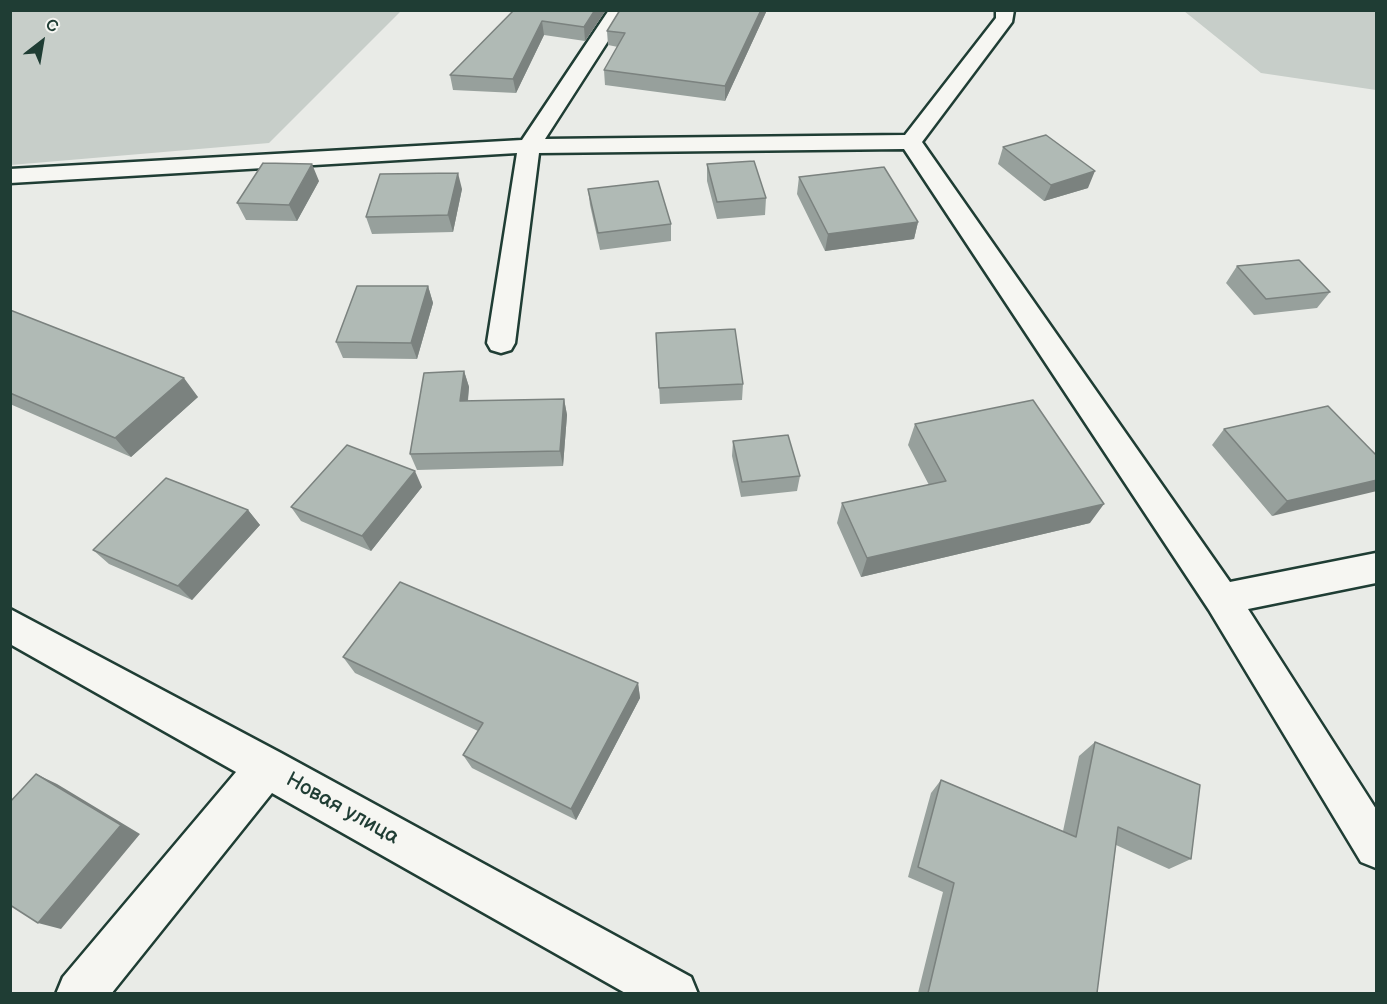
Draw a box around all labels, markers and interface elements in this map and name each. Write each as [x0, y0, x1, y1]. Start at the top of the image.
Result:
north arrow [12, 12, 72, 72]
text: С [42, 15, 61, 37]
street label: Новая улица [281, 768, 403, 850]

